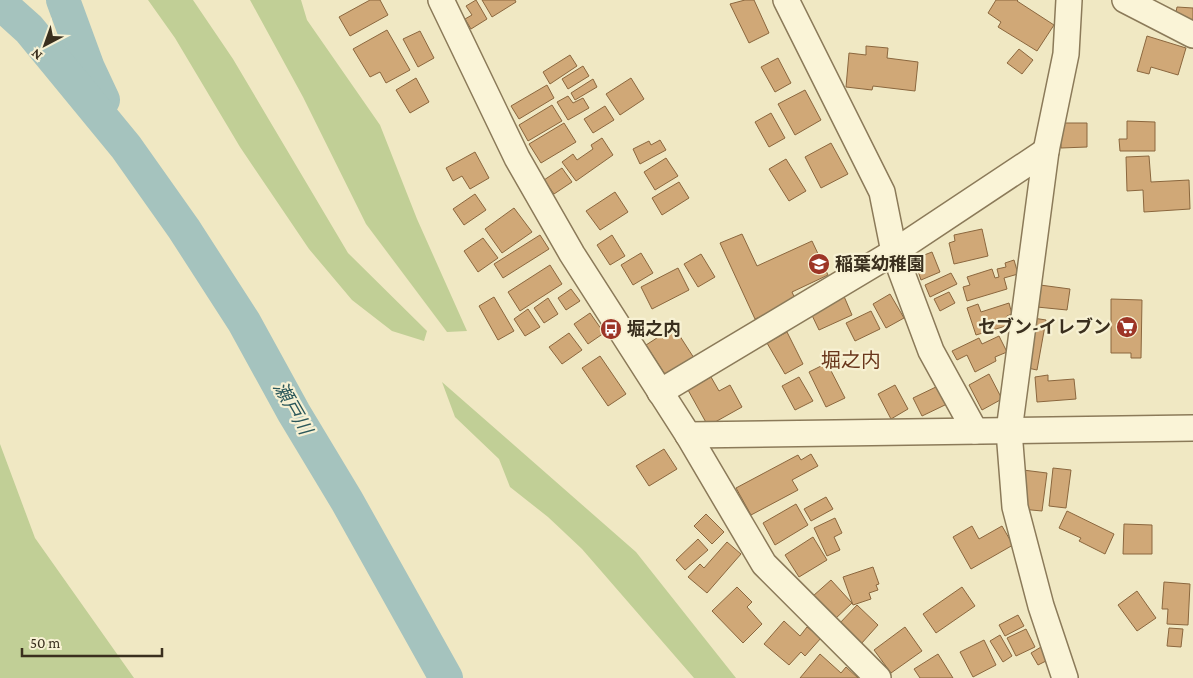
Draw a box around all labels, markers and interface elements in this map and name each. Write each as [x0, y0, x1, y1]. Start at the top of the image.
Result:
north arrow [20, 20, 70, 70]
text: N [27, 45, 45, 64]
school or university icon: 稲葉幼稚園 [807, 252, 831, 276]
place label: 稲葉幼稚園 [835, 254, 925, 274]
supermarket icon: セブン-イレブン [1115, 315, 1139, 339]
bus stop icon: 堀之内 [599, 317, 623, 341]
place label: セブン-イレブン [978, 317, 1111, 337]
place label: 堀之内 [627, 319, 681, 339]
district label: 堀之内 [821, 349, 881, 371]
water label: 瀬戸川 [270, 378, 317, 440]
scale bar [22, 626, 162, 658]
text: 50 m [30, 635, 60, 651]

